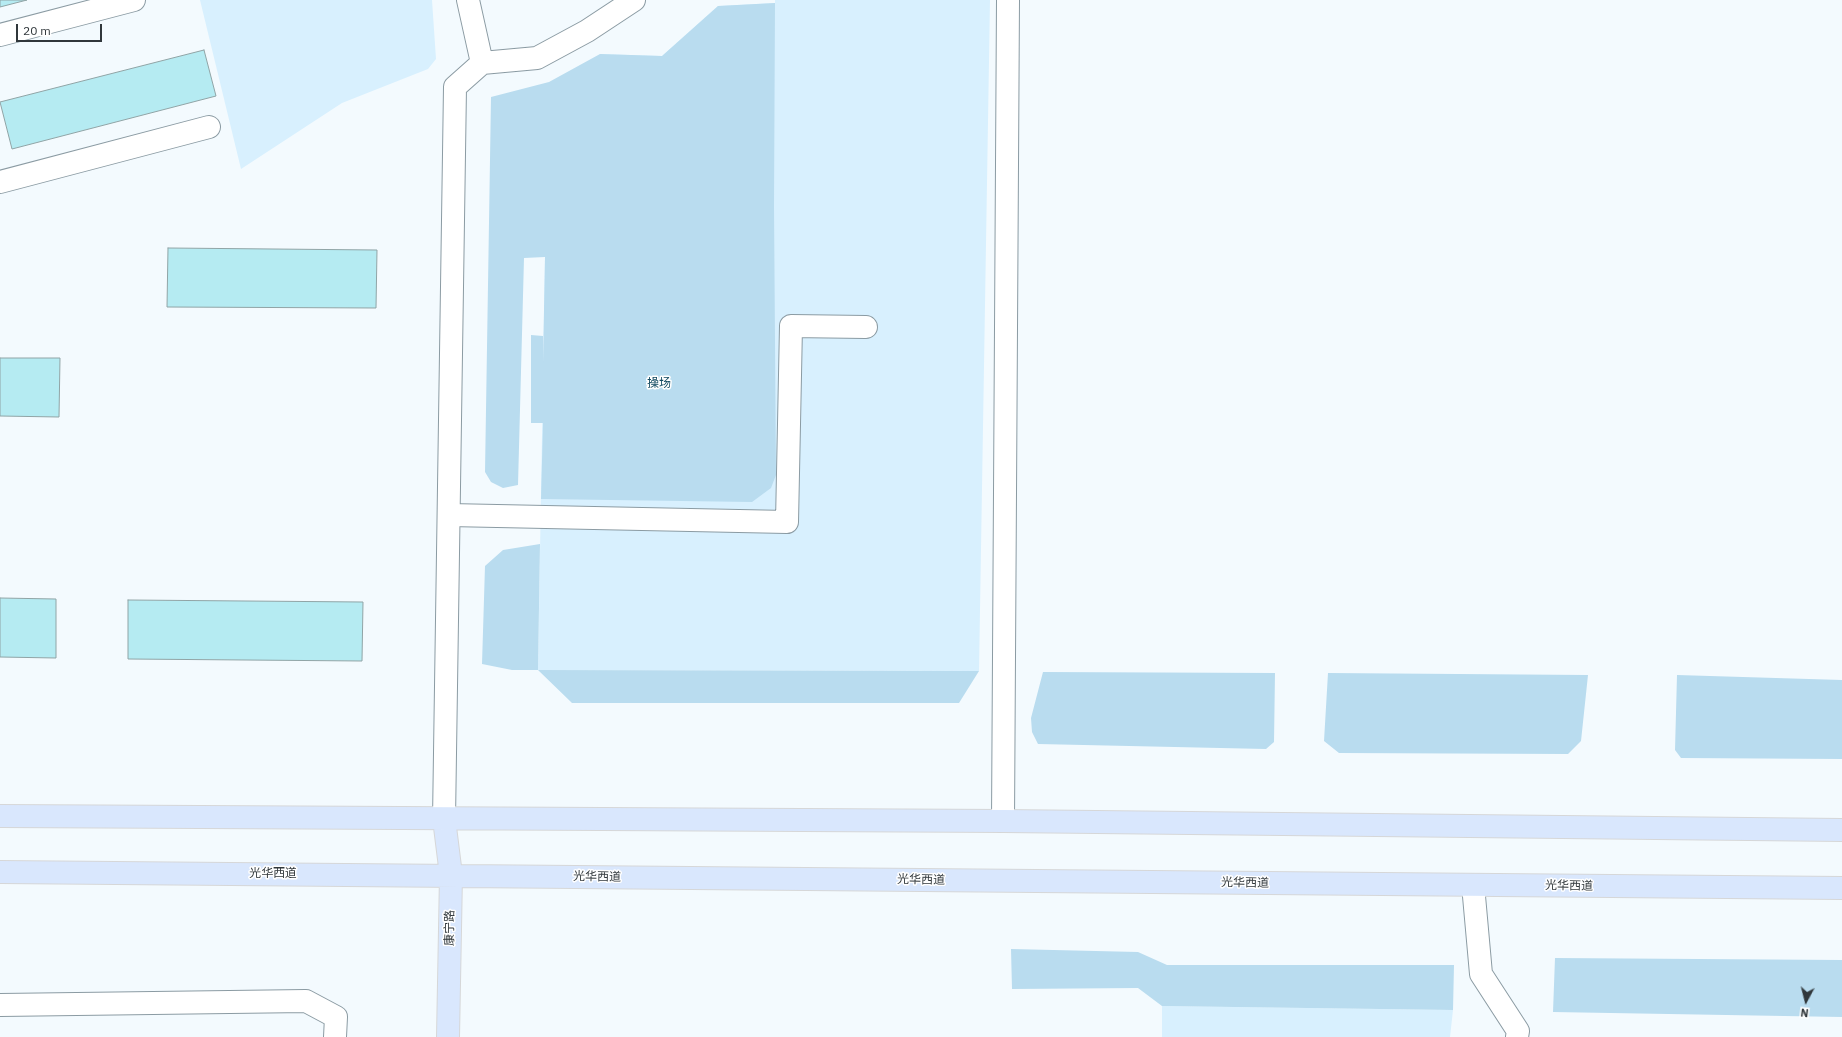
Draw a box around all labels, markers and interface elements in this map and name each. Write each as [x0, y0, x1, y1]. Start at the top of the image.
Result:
scale bar [18, 16, 104, 42]
text: 20 m [23, 23, 51, 38]
park label: 操场 [647, 377, 671, 391]
street label: 光华西道 [249, 867, 297, 881]
street label: 光华西道 [573, 869, 621, 885]
street label: 光华西道 [897, 872, 945, 888]
street label: 光华西道 [1221, 875, 1269, 891]
street label: 光华西道 [1545, 878, 1593, 894]
street label: 康宁路 [442, 910, 458, 946]
north arrow [1786, 981, 1826, 1021]
text: N [1800, 1005, 1809, 1020]

